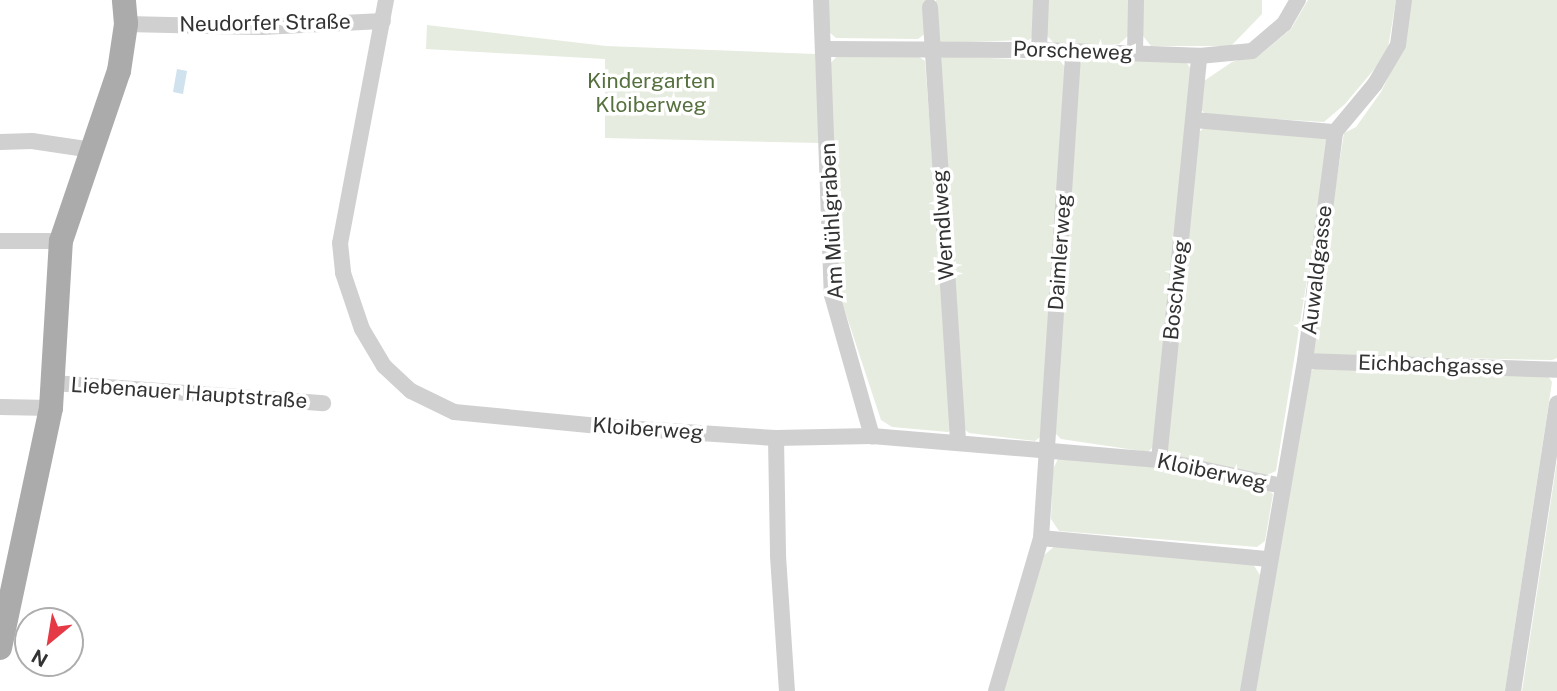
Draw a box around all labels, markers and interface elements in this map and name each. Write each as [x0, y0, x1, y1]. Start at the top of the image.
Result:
street label: Neudorfer Straße [179, 9, 351, 37]
street label: Porscheweg [1013, 36, 1133, 66]
park label: Kindergarten Kloiberweg [587, 68, 715, 118]
street label: Am Mühlgraben [815, 142, 849, 300]
street label: Werndlweg [927, 169, 959, 281]
street label: Daimlerweg [1043, 193, 1077, 311]
street label: Auwaldgasse [1297, 204, 1337, 336]
street label: Boschweg [1158, 239, 1194, 341]
street label: Eichbachgasse [1358, 350, 1504, 380]
street label: Liebenauer Hauptstraße [70, 372, 308, 414]
street label: Kloiberweg [592, 413, 704, 445]
street label: Kloiberweg [1155, 448, 1269, 496]
north arrow [14, 607, 84, 677]
text: N [28, 645, 51, 672]

